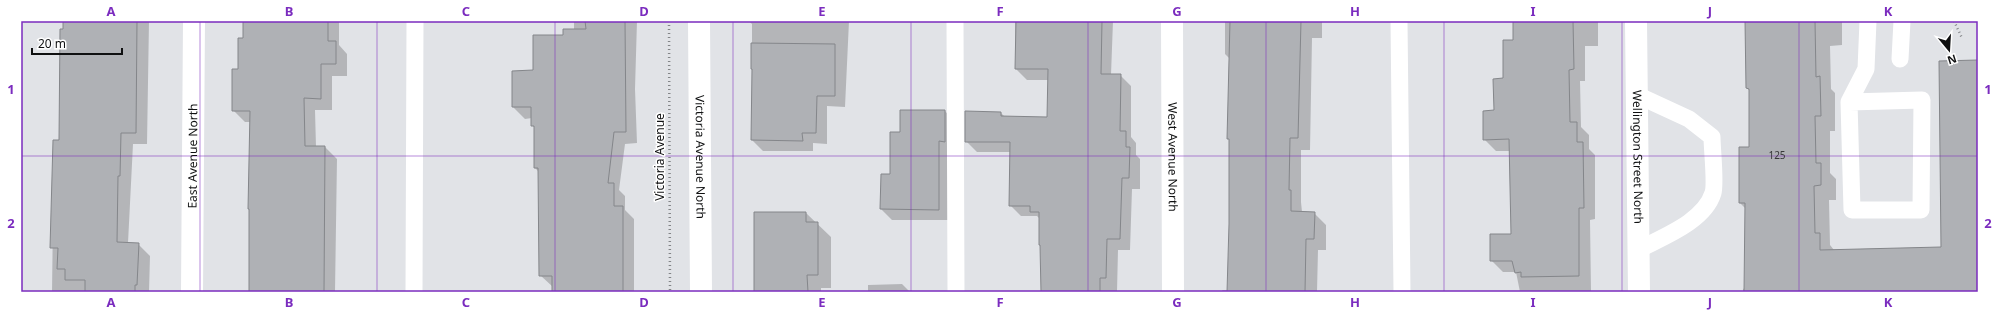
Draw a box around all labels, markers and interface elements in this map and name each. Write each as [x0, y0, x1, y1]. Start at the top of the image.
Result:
text: A [107, 2, 116, 20]
text: B [285, 2, 293, 20]
text: C [462, 2, 470, 20]
text: D [639, 2, 649, 20]
text: E [818, 2, 826, 20]
text: F [996, 2, 1004, 20]
text: G [1172, 2, 1182, 20]
text: H [1350, 2, 1360, 20]
text: I [1530, 2, 1536, 20]
text: J [1707, 2, 1712, 20]
text: K [1884, 2, 1893, 20]
scale bar [32, 30, 122, 56]
north arrow [1929, 30, 1969, 70]
text: 20 m [38, 35, 66, 52]
text: N [1946, 51, 1959, 69]
text: 1 [7, 80, 15, 98]
text: 1 [1984, 80, 1992, 98]
street label: Wellington Street North [1629, 90, 1647, 224]
street label: Victoria Avenue North [692, 95, 709, 219]
street label: West Avenue North [1164, 102, 1182, 212]
street label: East Avenue North [184, 103, 201, 209]
street label: Victoria Avenue [651, 113, 668, 201]
house number: 125 [1768, 148, 1786, 162]
text: 2 [7, 214, 15, 232]
text: 2 [1984, 214, 1992, 232]
text: A [107, 293, 116, 311]
text: B [285, 293, 293, 311]
text: C [462, 293, 470, 311]
text: D [639, 293, 649, 311]
text: E [818, 293, 826, 311]
text: F [996, 293, 1004, 311]
text: G [1172, 293, 1182, 311]
text: H [1350, 293, 1360, 311]
text: I [1530, 293, 1536, 311]
text: J [1707, 293, 1712, 311]
text: K [1884, 293, 1893, 311]

